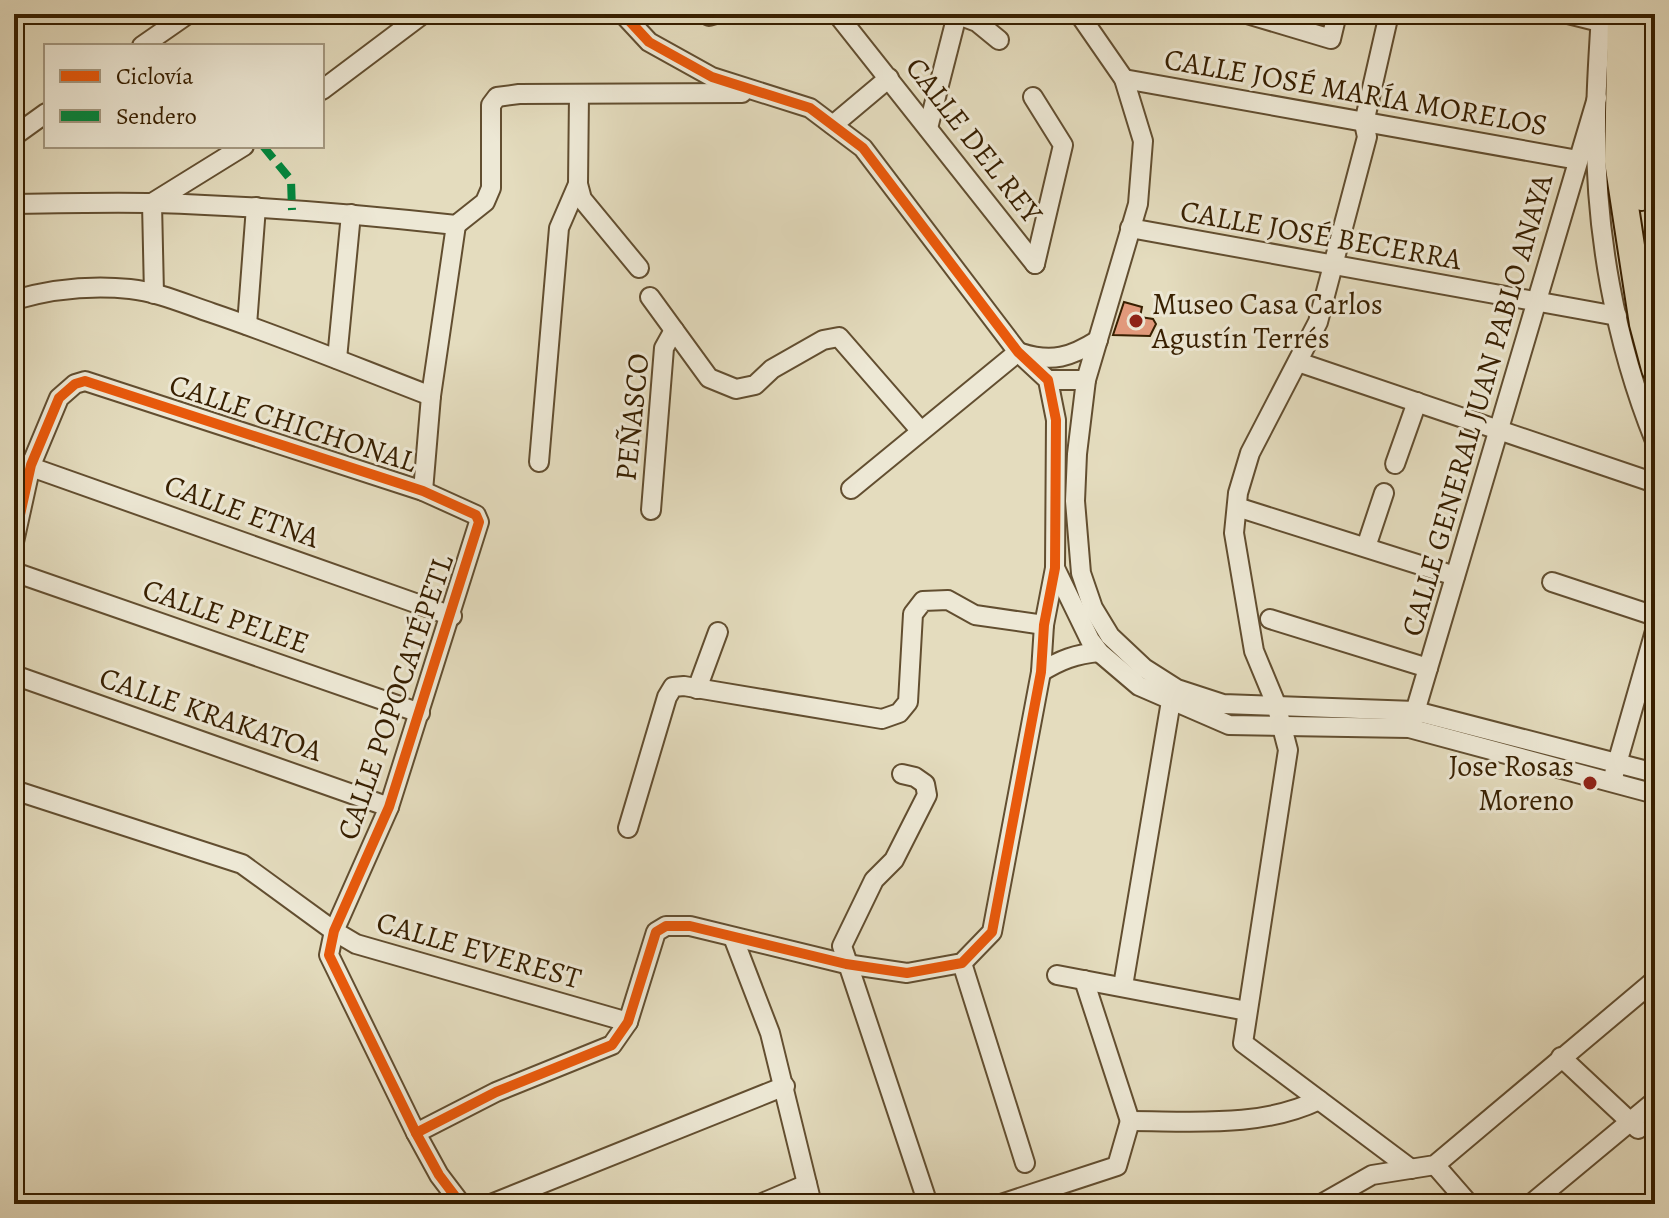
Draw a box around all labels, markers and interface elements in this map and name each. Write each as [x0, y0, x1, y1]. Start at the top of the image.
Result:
street label: CALLE JOSÉ MARÍA MORELOS [1161, 39, 1551, 145]
legend [44, 44, 324, 148]
street label: CALLE DEL REY [897, 49, 1052, 232]
text: Ciclovía [116, 60, 194, 92]
text: Sendero [116, 100, 197, 132]
street label: CALLE GENERAL JUAN PABLO ANAYA [1392, 169, 1562, 641]
street label: CALLE JOSÉ BECERRA [1177, 191, 1465, 280]
place label: Museo Casa Carlos Agustín Terrés [1151, 284, 1383, 358]
marker: Museo Casa Carlos Agustín Terrés [1127, 312, 1145, 330]
street label: PEÑASCO [605, 351, 659, 483]
street label: CALLE CHICHONAL [164, 364, 422, 482]
street label: CALLE ETNA [159, 464, 325, 558]
street label: CALLE POPOCATÉPETL [327, 548, 463, 845]
street label: CALLE PELEE [137, 569, 315, 663]
street label: CALLE KRAKATOA [94, 657, 328, 771]
place label: Jose Rosas Moreno [1449, 746, 1574, 820]
marker: Jose Rosas Moreno [1581, 774, 1599, 792]
street label: CALLE EVEREST [372, 902, 587, 999]

